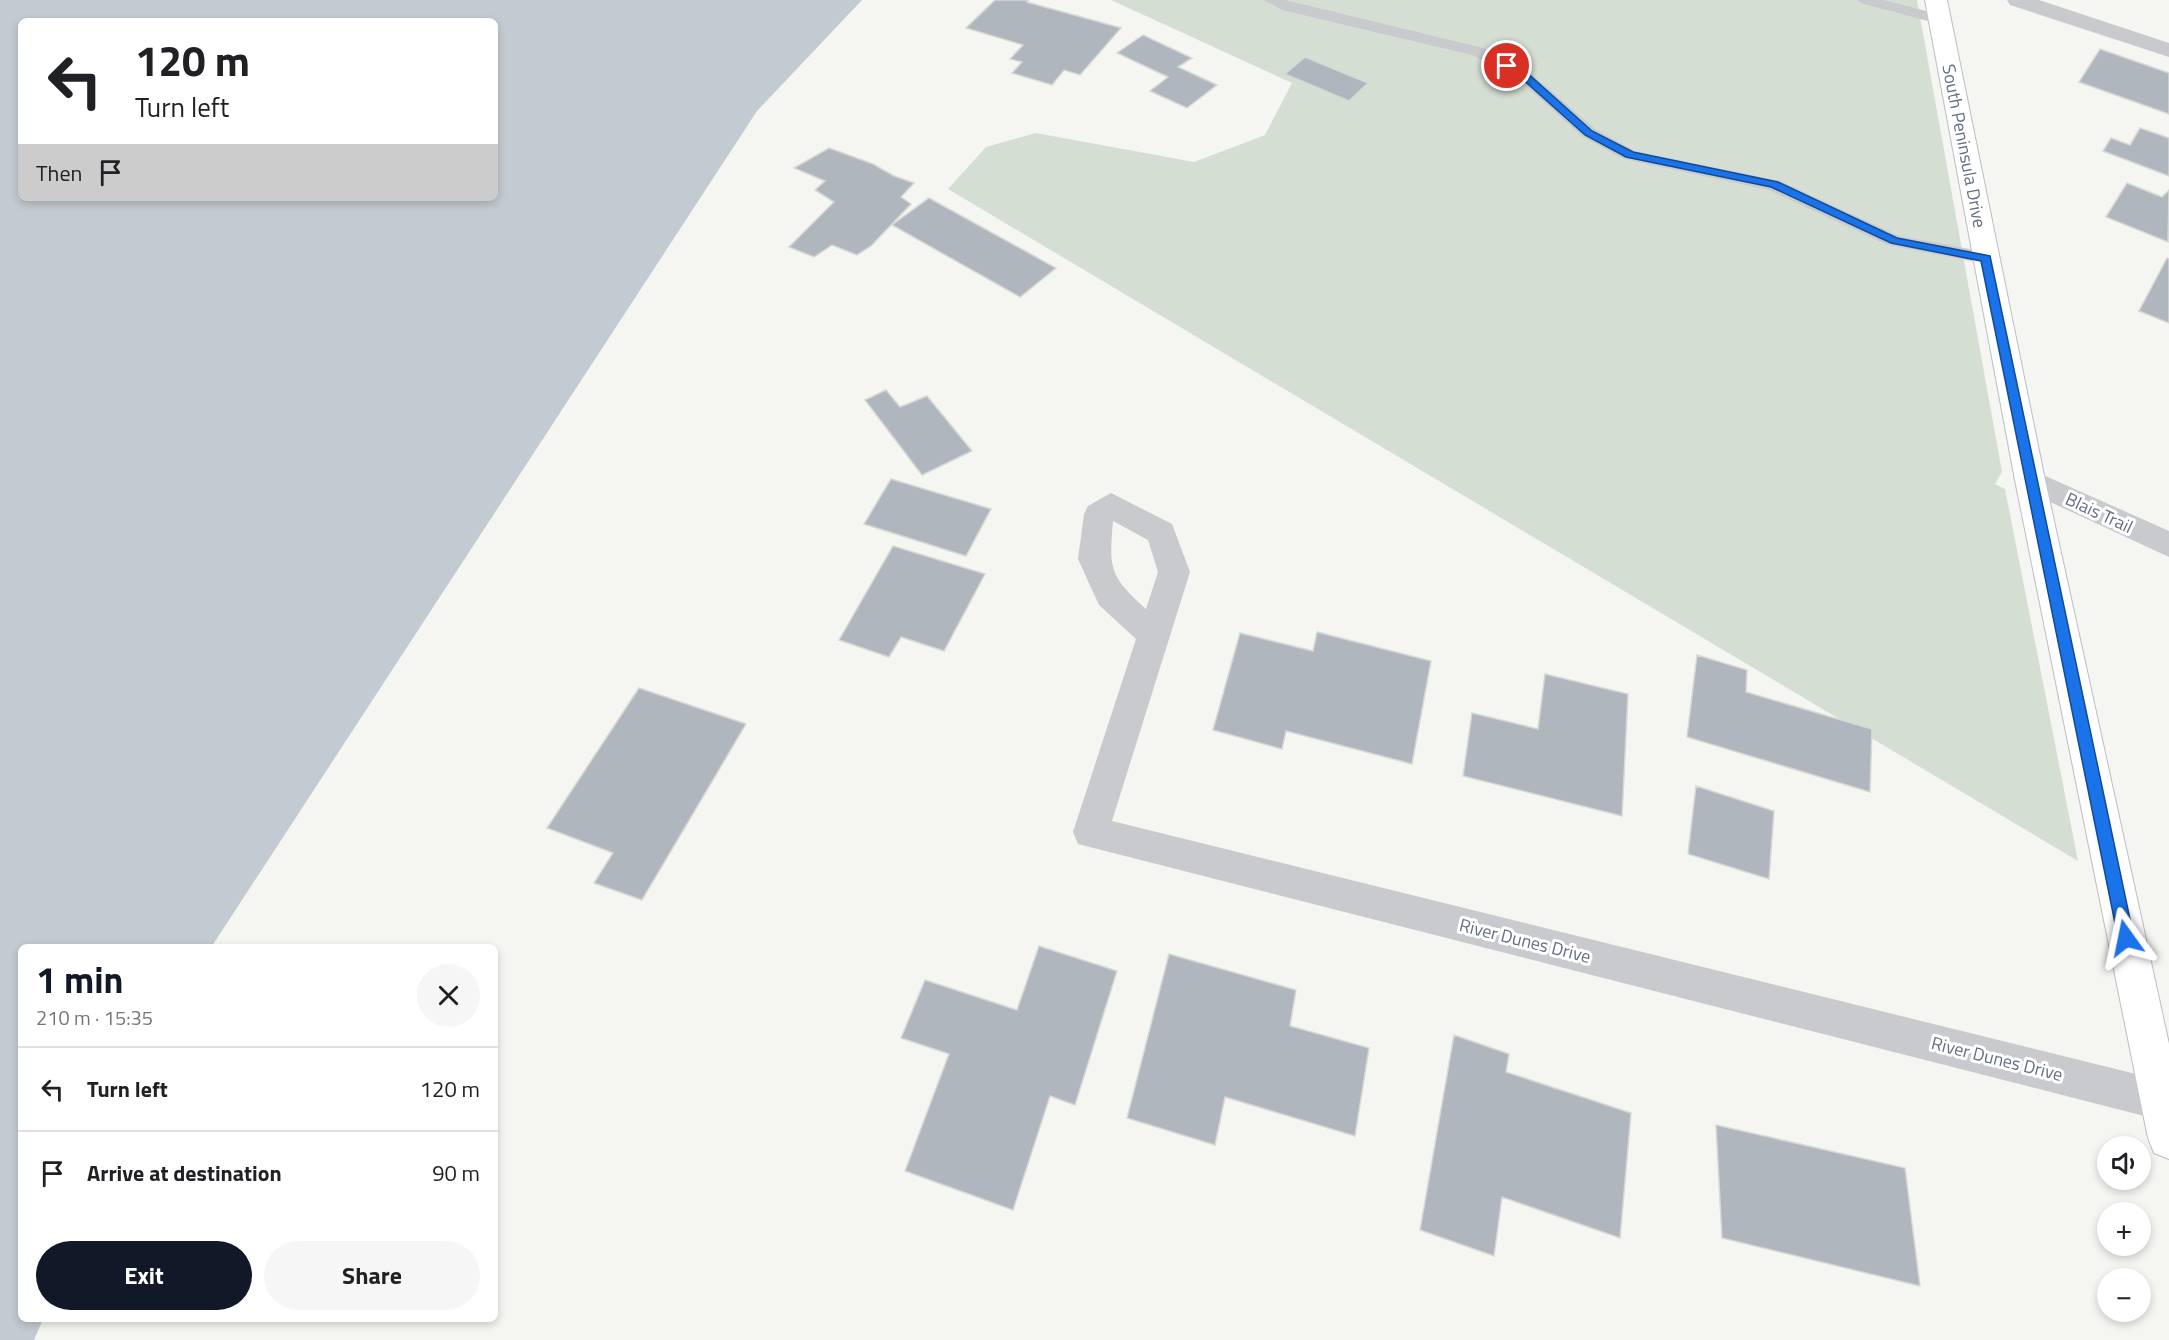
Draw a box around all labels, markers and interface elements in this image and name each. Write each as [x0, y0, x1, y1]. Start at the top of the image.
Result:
text: 120 m [135, 28, 250, 92]
pin [1481, 40, 1532, 91]
icon: left [36, 42, 114, 120]
icon: arrive [1490, 49, 1523, 82]
street label: South Peninsula Drive [1935, 62, 1994, 230]
text: Turn left [135, 86, 229, 127]
text: Then [36, 156, 82, 190]
icon: arrive [94, 156, 127, 189]
street label: Blais Trail [2061, 485, 2137, 540]
position arrow [2094, 906, 2158, 970]
street label: River Dunes Drive [1457, 911, 1594, 970]
text: 1 min [36, 952, 123, 1007]
button: close [417, 964, 480, 1027]
text: 210 m · 15:35 [36, 1002, 153, 1033]
street label: River Dunes Drive [1929, 1029, 2066, 1088]
text: Turn left [87, 1072, 168, 1106]
text: 120 m [420, 1072, 480, 1106]
icon: left [36, 1073, 69, 1106]
map controls [2097, 1136, 2151, 1322]
button: sound [2097, 1136, 2151, 1190]
text: Arrive at destination [87, 1156, 282, 1190]
text: 90 m [432, 1156, 480, 1190]
icon: arrive [36, 1157, 69, 1190]
button: + [2097, 1202, 2151, 1256]
button: Exit [36, 1241, 252, 1310]
button: Share [264, 1241, 480, 1310]
button: − [2097, 1268, 2151, 1322]

